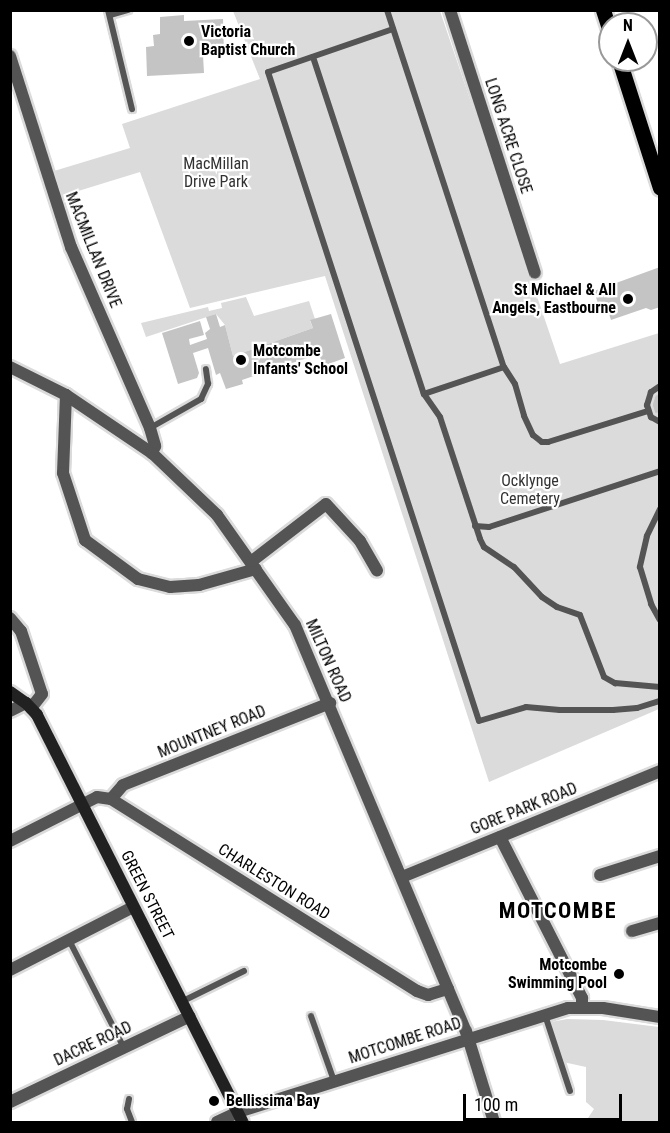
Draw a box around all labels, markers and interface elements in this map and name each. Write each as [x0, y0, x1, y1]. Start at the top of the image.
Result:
north arrow [598, 12, 658, 72]
text: N [623, 16, 633, 35]
place label: Victoria Baptist Church [201, 22, 295, 60]
marker: Victoria Baptist Church [182, 34, 196, 48]
street label: LONG ACRE CLOSE [480, 76, 536, 196]
park label: MacMillan Drive Park [183, 154, 249, 192]
street label: MACMILLAN DRIVE [61, 189, 125, 311]
place label: St Michael & All Angels, Eastbourne [492, 280, 616, 318]
marker: St Michael & All Angels, Eastbourne [621, 292, 635, 306]
place label: Motcombe Infants' School [253, 341, 348, 379]
marker: Motcombe Infants' School [234, 353, 248, 367]
park label: Ocklynge Cemetery [500, 471, 560, 509]
street label: MILTON ROAD [301, 616, 355, 706]
street label: MOUNTNEY ROAD [155, 702, 269, 762]
street label: GORE PARK ROAD [468, 779, 580, 839]
street label: CHARLESTON ROAD [214, 840, 334, 924]
street label: GREEN STREET [116, 847, 178, 943]
district label: MOTCOMBE [499, 898, 617, 924]
place label: Motcombe Swimming Pool [508, 955, 607, 993]
marker: Motcombe Swimming Pool [612, 967, 626, 981]
street label: MOTCOMBE ROAD [346, 1014, 464, 1068]
street label: DACRE ROAD [51, 1018, 135, 1070]
scale bar [466, 1082, 625, 1120]
place label: Bellissima Bay [226, 1091, 320, 1111]
marker: Bellissima Bay [207, 1094, 221, 1108]
text: 100 m [474, 1094, 518, 1115]

